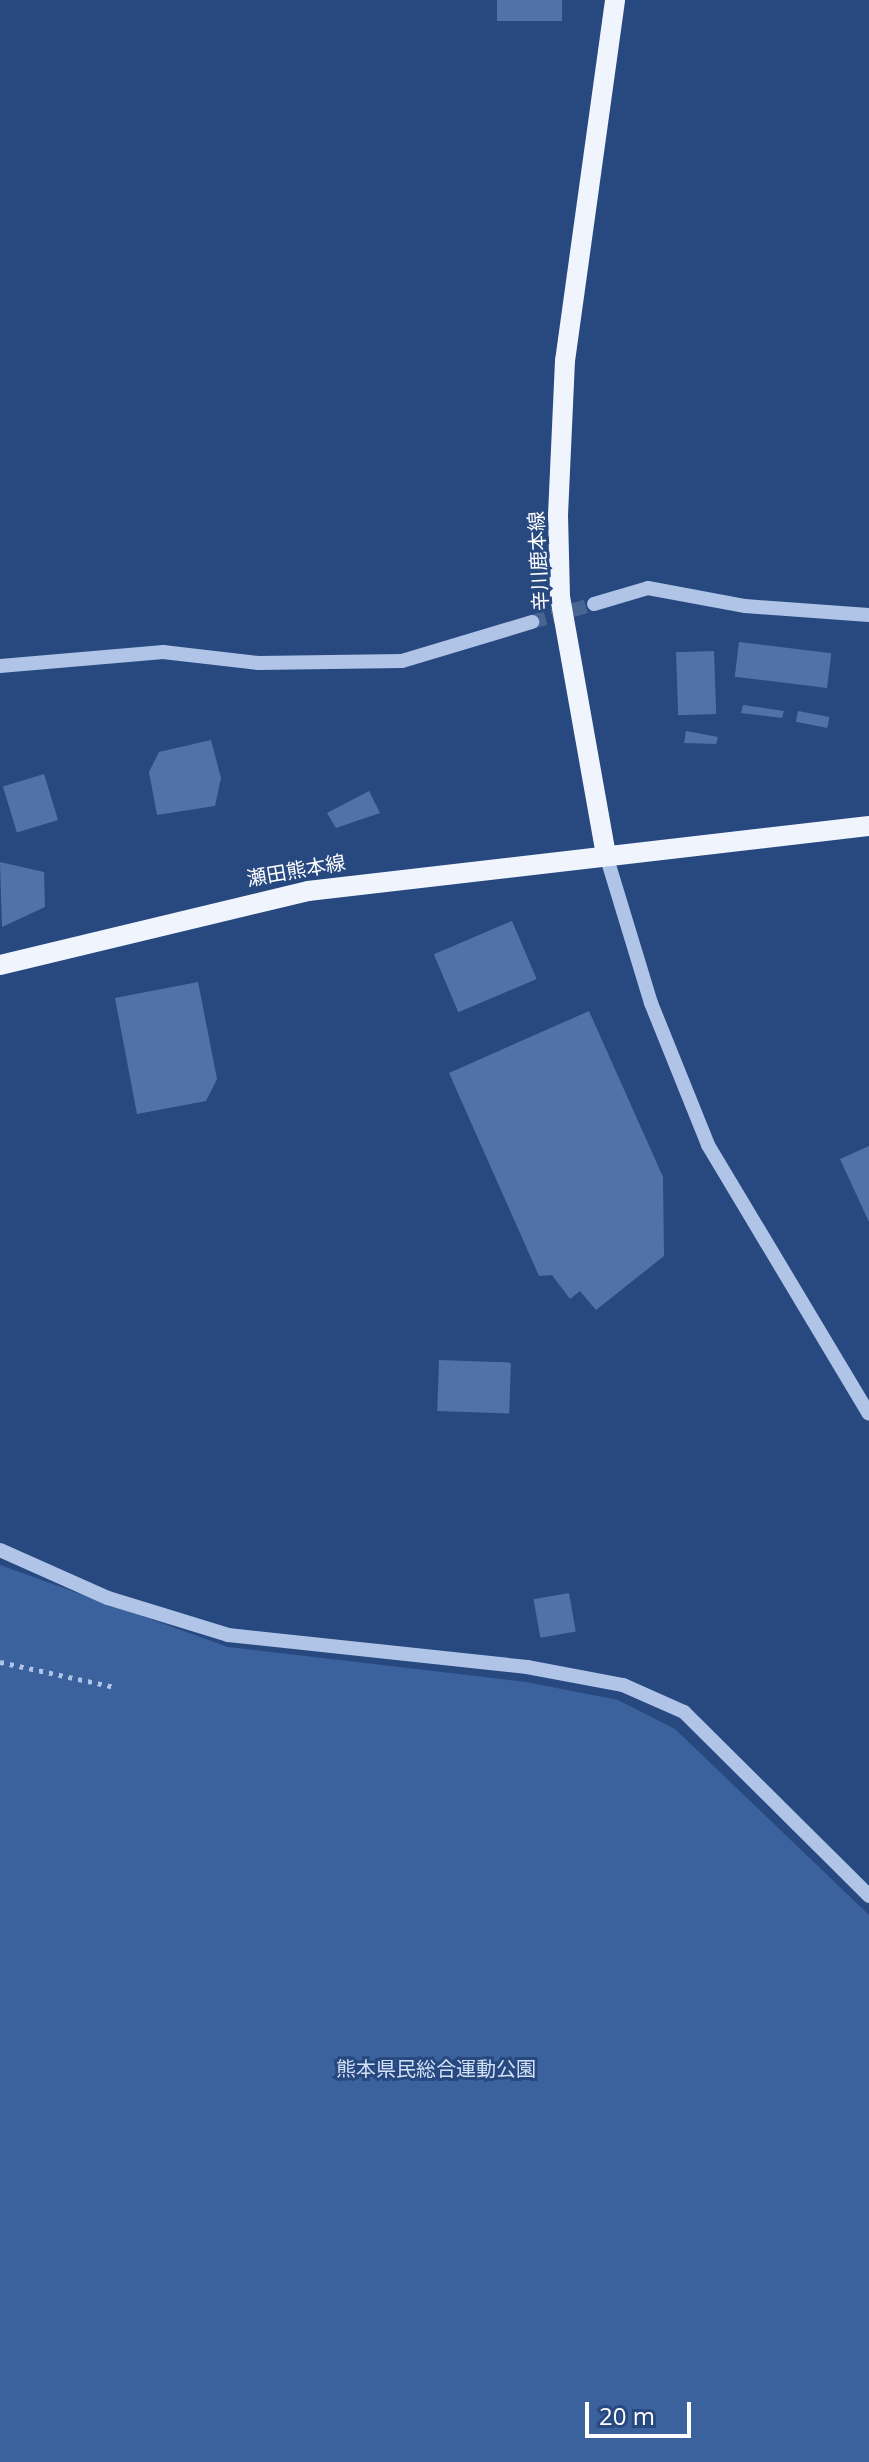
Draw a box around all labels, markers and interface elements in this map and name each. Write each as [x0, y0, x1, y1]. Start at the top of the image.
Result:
street label: 辛川鹿本線 [523, 510, 553, 612]
street label: 瀬田熊本線 [245, 849, 347, 891]
park label: 熊本県民総合運動公園 [336, 2056, 536, 2080]
scale bar [589, 2386, 695, 2436]
text: 20 m [599, 2399, 655, 2432]

